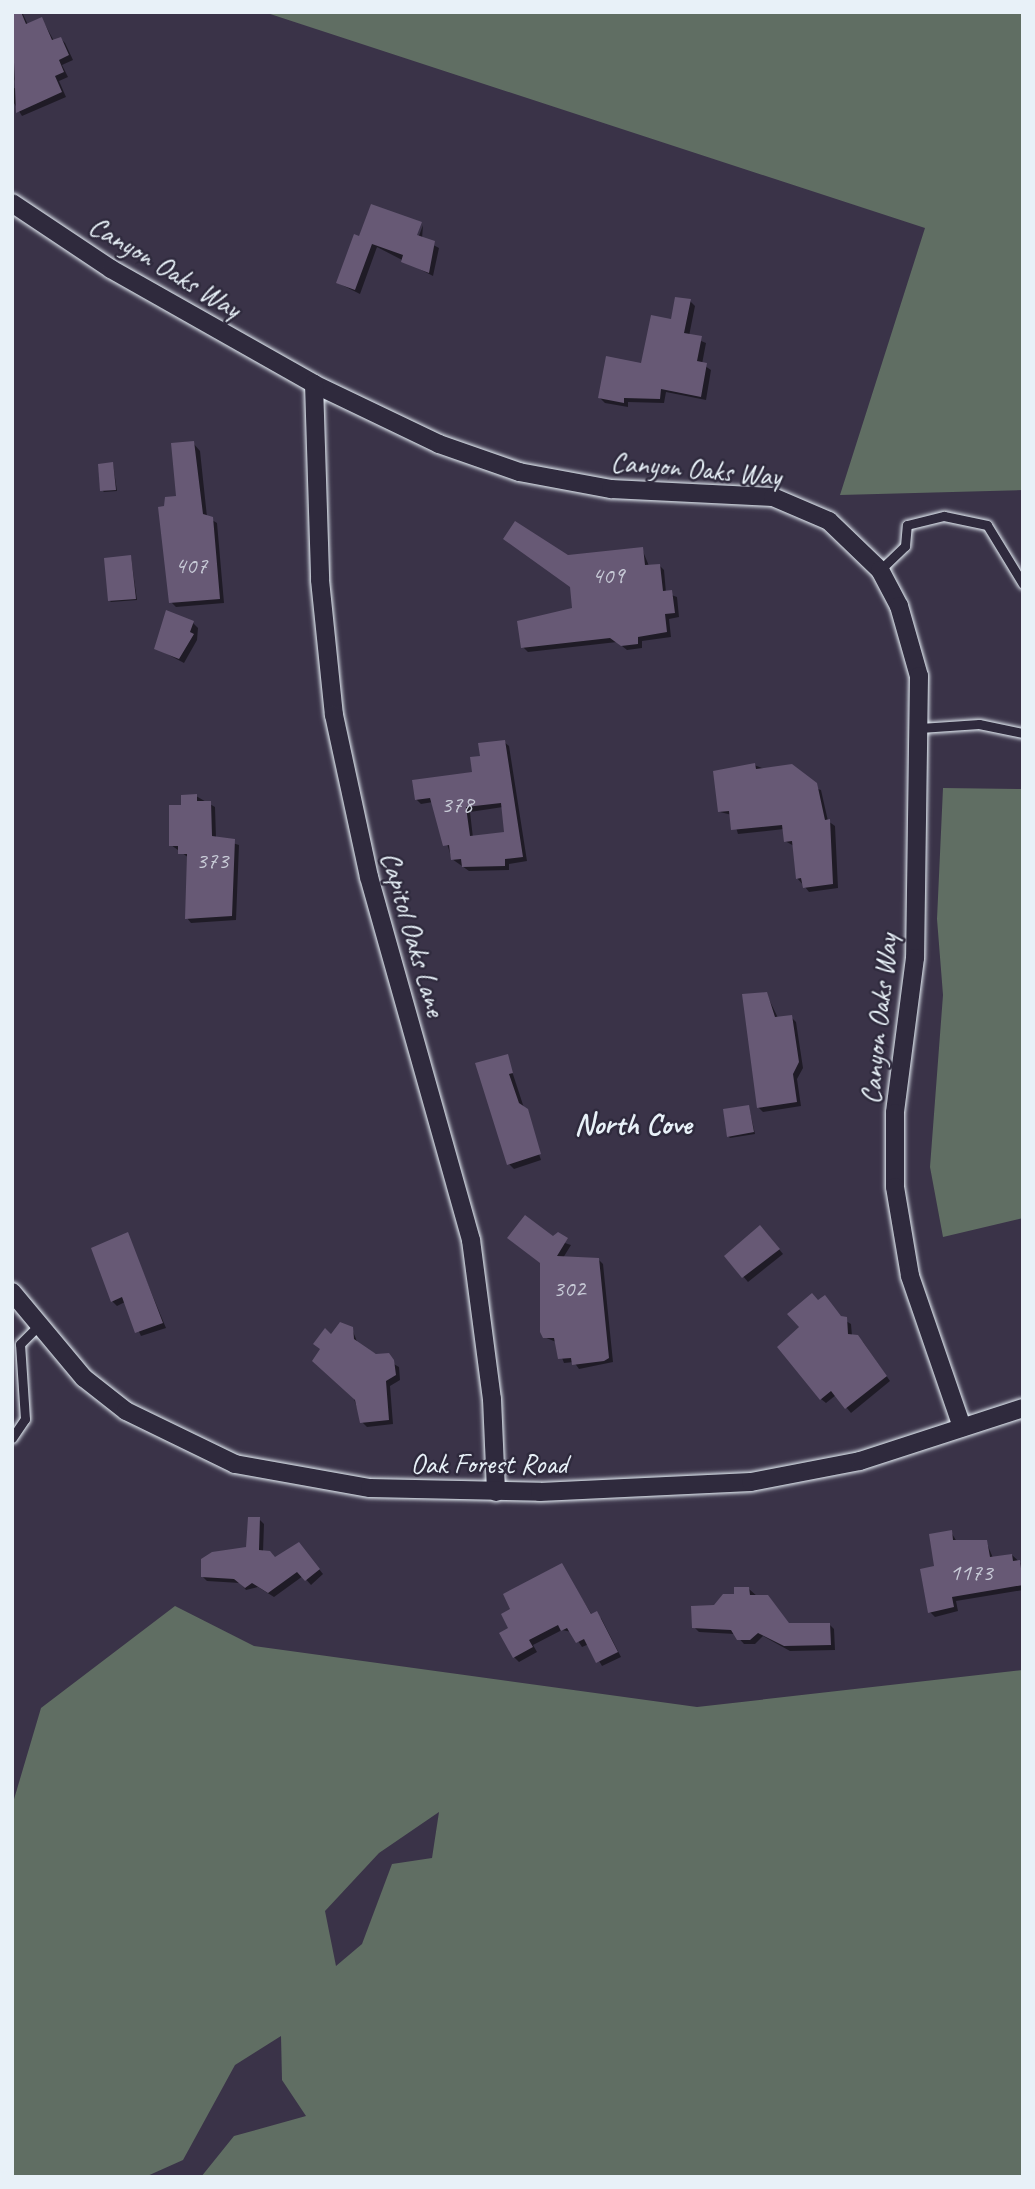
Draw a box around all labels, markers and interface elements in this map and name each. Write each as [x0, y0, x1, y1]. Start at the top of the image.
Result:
street label: Canyon Oaks Way [83, 209, 247, 325]
street label: Canyon Oaks Way [609, 445, 783, 493]
house number: 407 [175, 552, 207, 580]
house number: 409 [592, 562, 624, 590]
house number: 378 [441, 791, 473, 819]
house number: 373 [196, 847, 228, 875]
street label: Capitol Oaks Lane [373, 847, 453, 1021]
street label: Canyon Oaks Way [853, 932, 905, 1106]
district label: North Cove [575, 1106, 691, 1142]
house number: 302 [553, 1275, 585, 1303]
street label: Oak Forest Road [411, 1447, 567, 1481]
house number: 1173 [949, 1559, 993, 1587]

